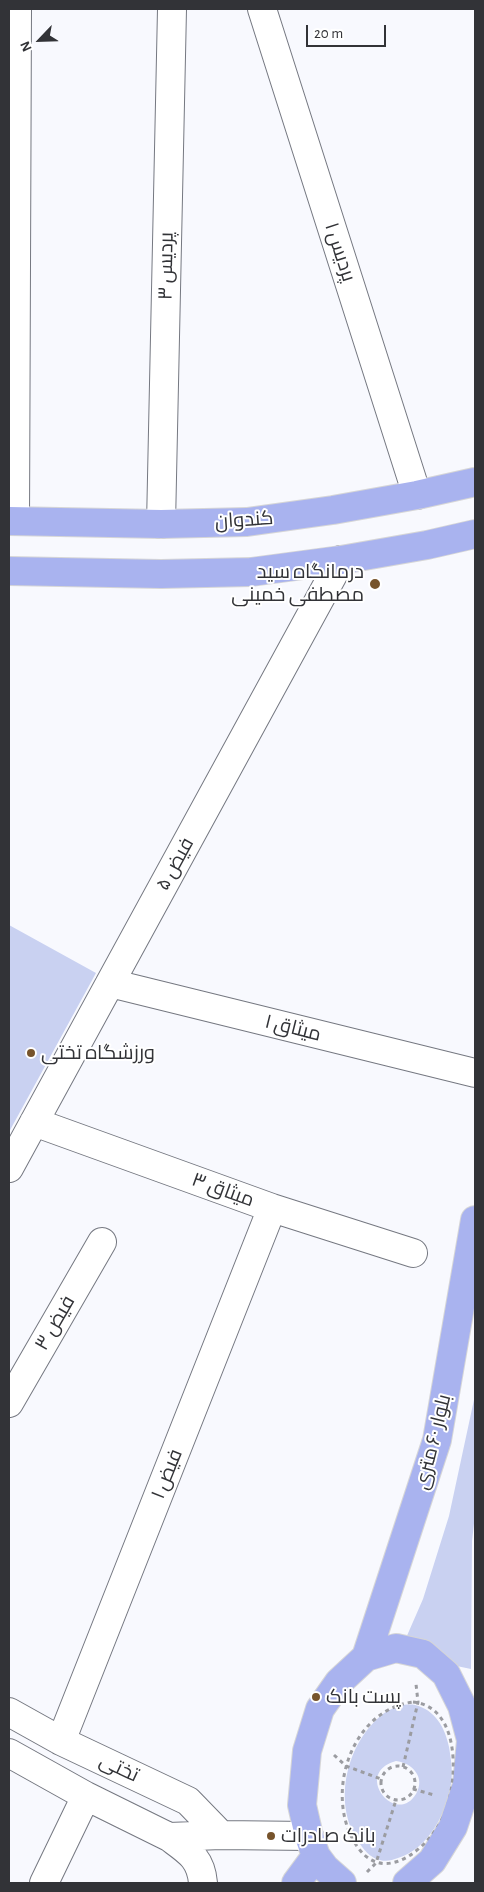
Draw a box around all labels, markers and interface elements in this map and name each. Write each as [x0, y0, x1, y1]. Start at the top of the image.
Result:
north arrow [15, 15, 65, 65]
scale bar [309, 15, 389, 47]
text: 20 m [314, 26, 343, 41]
text: N [18, 39, 35, 53]
street label: پردیس ۱ [319, 219, 361, 285]
street label: پردیس ۳ [153, 232, 179, 300]
street label: کندوان [214, 506, 274, 534]
place label: درمانگاه سید مصطفی خمینی [231, 560, 364, 607]
marker: درمانگاه سید مصطفی خمینی [368, 577, 382, 591]
street label: فیض ۵ [151, 833, 199, 895]
street label: میثاق ۱ [262, 1009, 324, 1047]
place label: ورزشگاه تختی [41, 1041, 155, 1065]
marker: ورزشگاه تختی [25, 1047, 37, 1059]
street label: میثاق ۳ [189, 1168, 257, 1212]
street label: فیض ۳ [30, 1291, 80, 1355]
street label: بلوار ۶۰ متری [410, 1392, 456, 1492]
street label: فیض ۱ [146, 1445, 188, 1503]
place label: پست بانک [326, 1685, 401, 1709]
marker: پست بانک [310, 1691, 322, 1703]
street label: تختی [95, 1748, 143, 1788]
place label: بانک صادرات [281, 1824, 376, 1848]
marker: بانک صادرات [265, 1830, 277, 1842]

